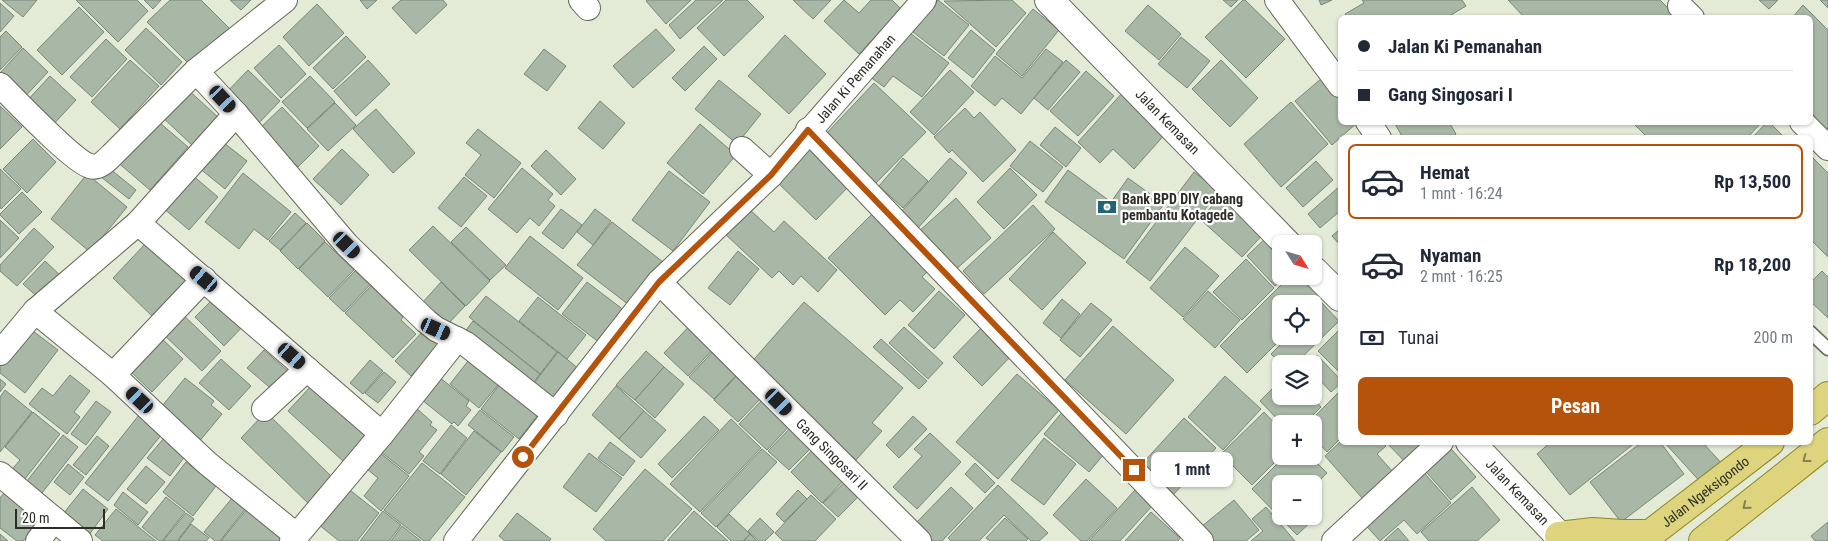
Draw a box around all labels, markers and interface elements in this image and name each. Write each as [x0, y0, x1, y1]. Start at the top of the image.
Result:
street label: Jalan Ki Pemanahan [812, 31, 898, 126]
text: Jalan Ki Pemanahan [1388, 35, 1542, 58]
car [207, 83, 238, 115]
text: Gang Singosari I [1388, 83, 1513, 106]
street label: Jalan Kemasan [1132, 86, 1203, 158]
icon: car [1360, 159, 1405, 204]
text: Hemat [1420, 161, 1470, 184]
text: Rp 13,500 [1714, 170, 1791, 193]
text: 1 mnt · 16:24 [1420, 184, 1503, 203]
place label: Bank BPD DIY cabang pembantu Kotagede [1122, 191, 1243, 223]
bank icon: Bank BPD DIY cabang pembantu Kotagede [1096, 196, 1118, 218]
car [330, 229, 363, 261]
north arrow [1272, 235, 1322, 285]
map controls [1272, 235, 1322, 525]
icon: car [1360, 242, 1405, 287]
text: Nyaman [1420, 244, 1481, 267]
text: Rp 18,200 [1714, 253, 1791, 276]
car [187, 264, 220, 294]
text: 2 mnt · 16:25 [1420, 267, 1503, 286]
button: locate [1272, 295, 1322, 345]
car [419, 316, 452, 342]
icon: cash [1358, 324, 1386, 352]
text: Tunai [1398, 326, 1439, 349]
text: 200 m [1754, 328, 1793, 347]
car [275, 340, 308, 372]
button: layers [1272, 355, 1322, 405]
button: Pesan [1358, 377, 1793, 435]
car [123, 384, 156, 416]
car [763, 386, 794, 418]
street label: Gang Singosari II [793, 415, 871, 493]
button: + [1272, 415, 1322, 465]
route start [512, 446, 534, 468]
callout: 1 mnt [1152, 452, 1234, 488]
street label: Jalan Ngeksigondo [1658, 453, 1752, 530]
one-way arrow [1803, 453, 1812, 461]
street label: Jalan Kemasan [1483, 456, 1552, 528]
route end [1123, 459, 1145, 481]
text: 1 mnt [1174, 460, 1210, 479]
button: − [1272, 475, 1322, 525]
one-way arrow [1742, 501, 1751, 510]
scale bar [15, 506, 105, 529]
text: 20 m [22, 510, 50, 526]

